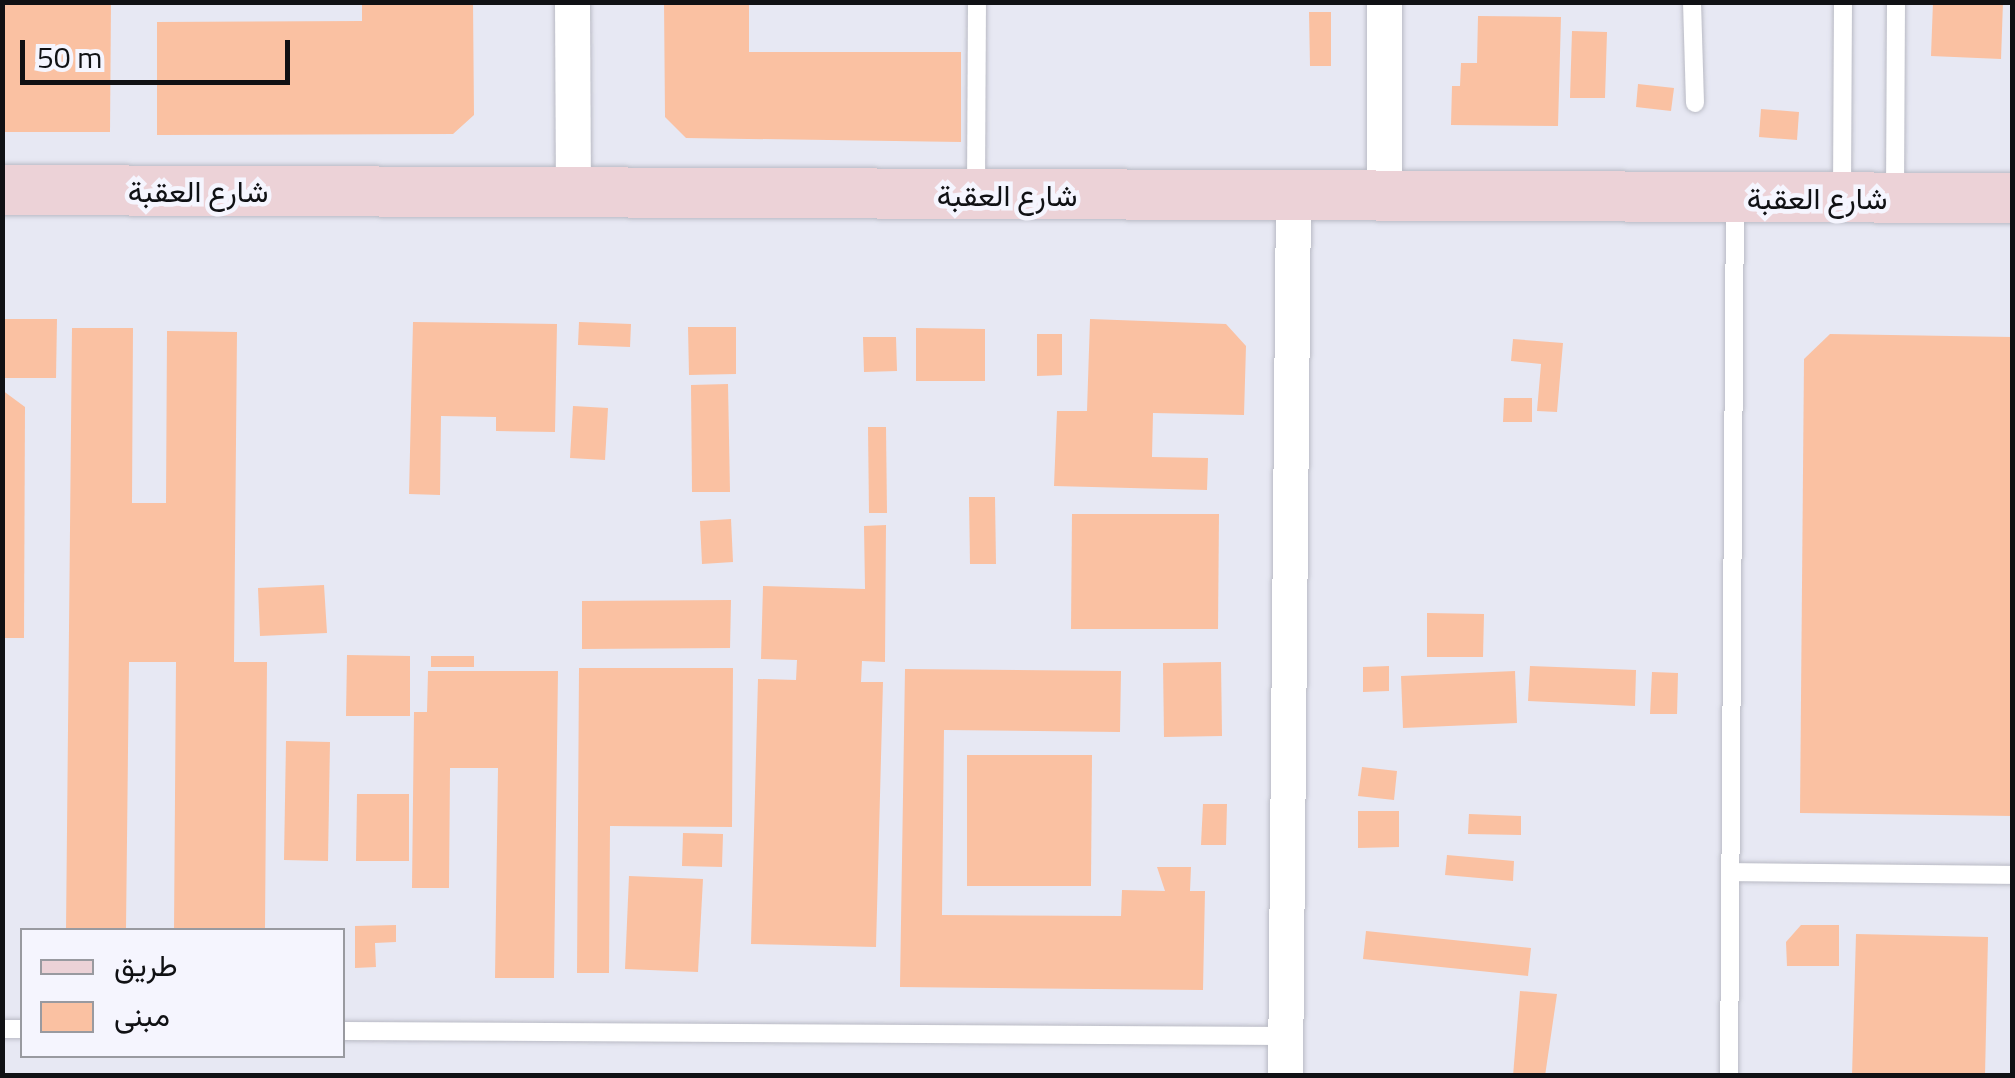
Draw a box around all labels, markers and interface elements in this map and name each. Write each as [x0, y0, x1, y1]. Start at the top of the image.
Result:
scale bar [25, 20, 295, 82]
text: 50 m [37, 34, 102, 80]
street label: شارع العقبة [128, 173, 268, 209]
street label: شارع العقبة [937, 177, 1077, 213]
street label: شارع العقبة [1747, 180, 1887, 216]
legend [20, 928, 345, 1058]
text: طريق [114, 942, 178, 988]
text: مبنى [114, 992, 170, 1038]

